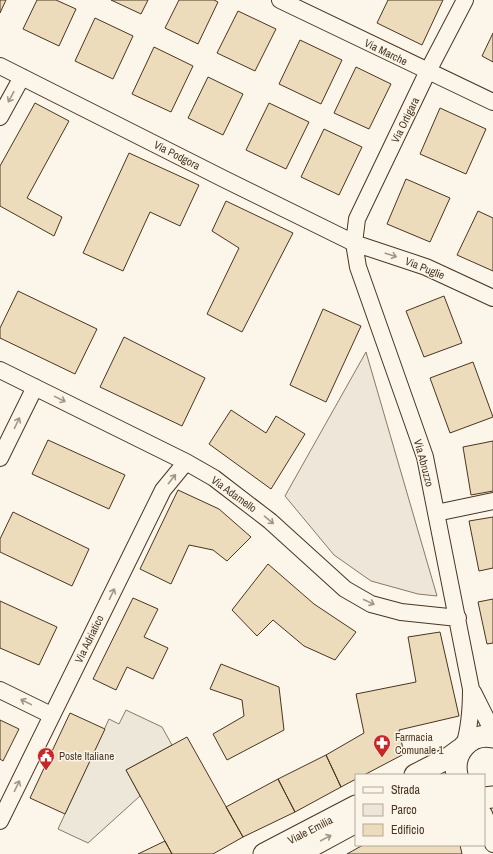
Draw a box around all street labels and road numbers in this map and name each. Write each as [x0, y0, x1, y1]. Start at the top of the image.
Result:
street label: Via Marche [362, 36, 410, 68]
street label: Via Ortigara [388, 95, 422, 145]
street label: Via Podgora [152, 137, 202, 173]
street label: Via Puglie [403, 254, 447, 282]
street label: Via Abruzzo [411, 438, 437, 488]
street label: Via Adamello [208, 473, 260, 515]
street label: Via Adriatico [71, 613, 107, 665]
street label: Viale Emilia [285, 813, 335, 847]

